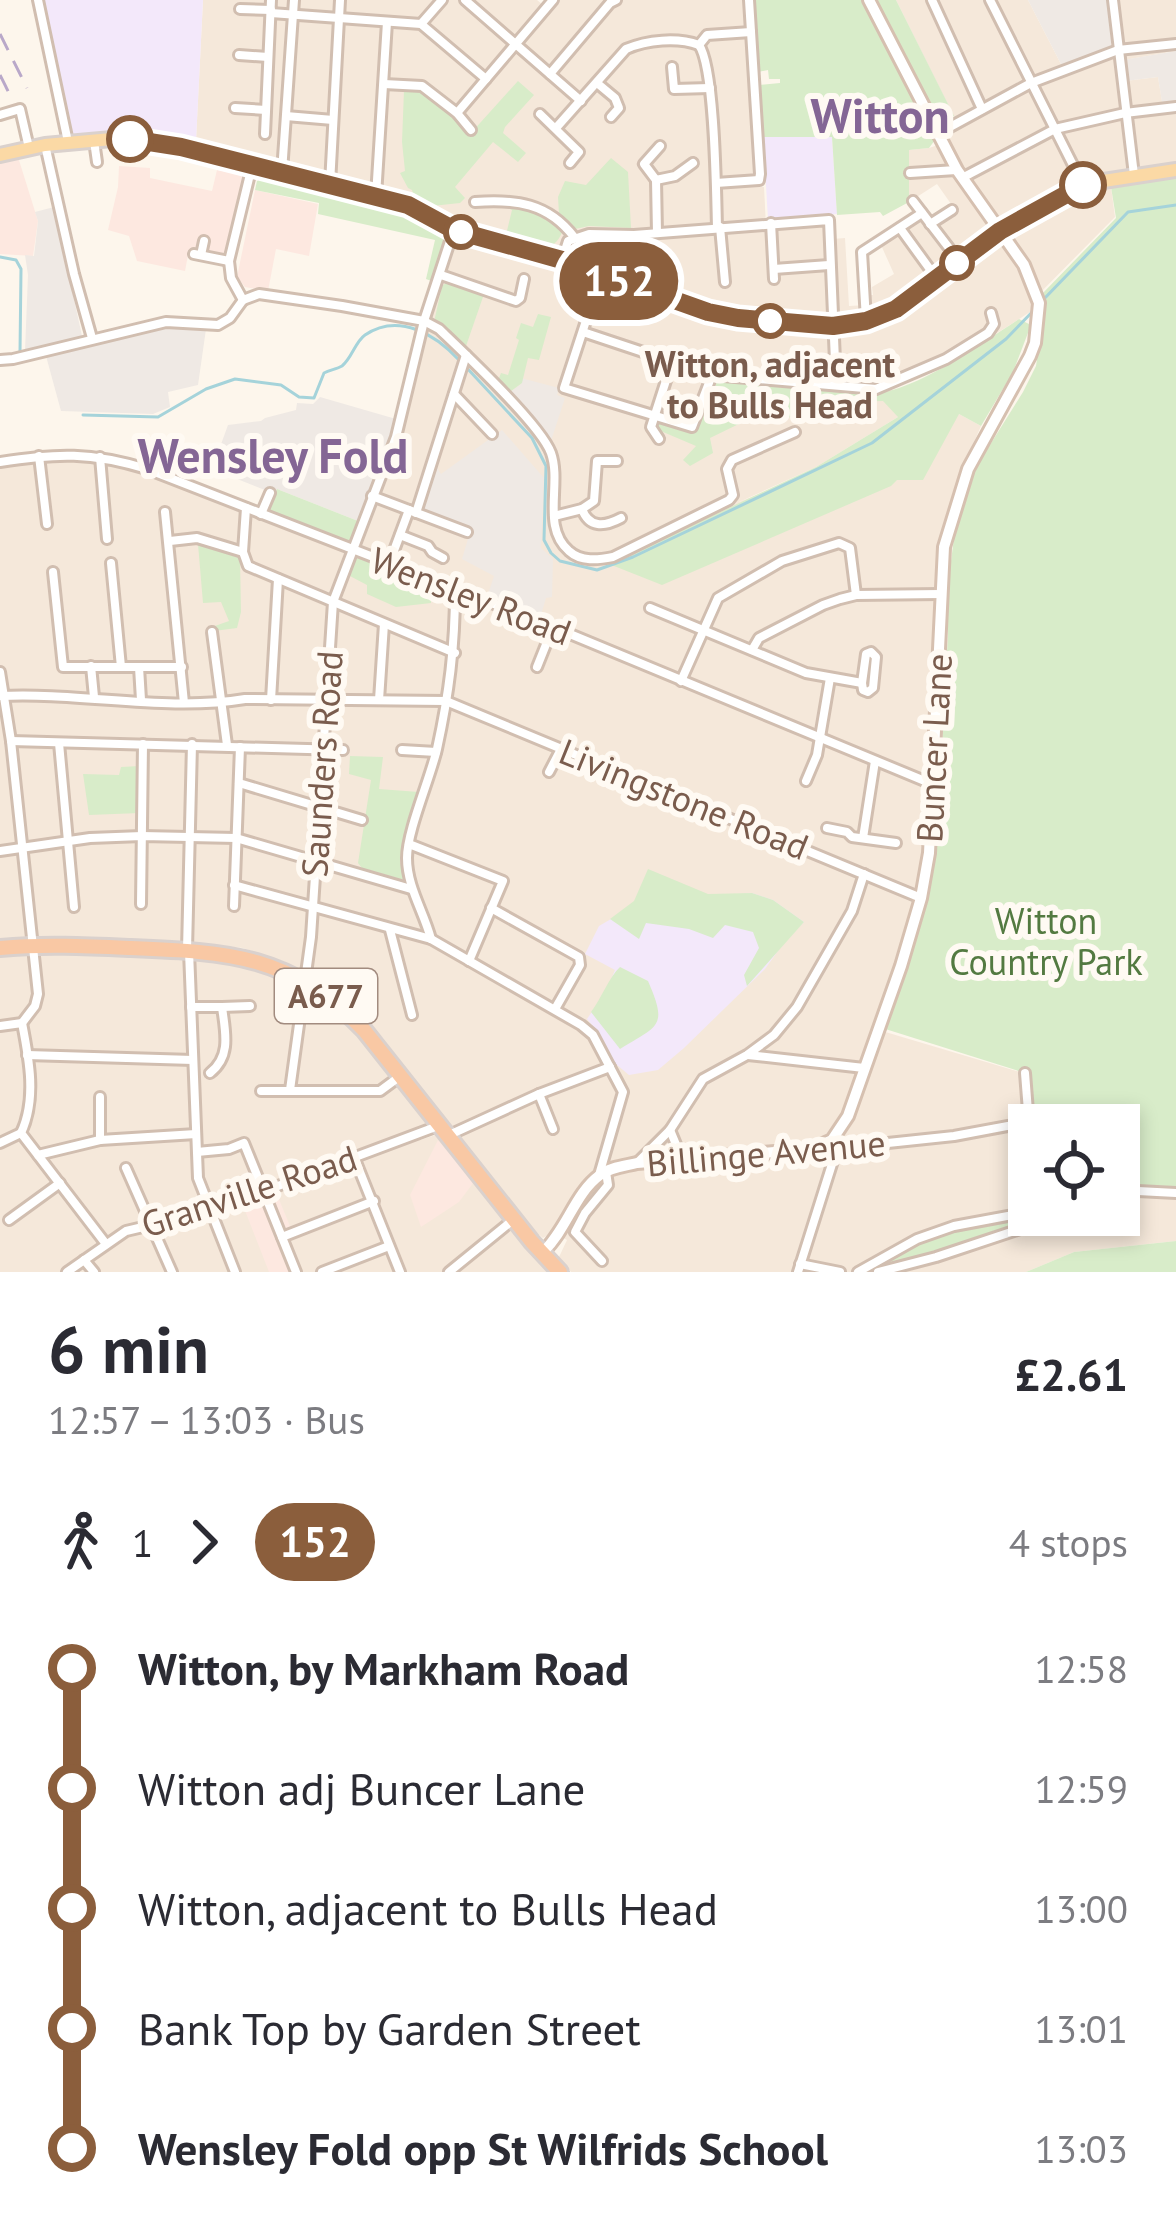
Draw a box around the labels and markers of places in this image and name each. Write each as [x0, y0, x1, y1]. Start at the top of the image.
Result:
unlabelled marker [108, 117, 152, 161]
unlabelled marker [1061, 163, 1105, 207]
unlabelled marker [445, 216, 477, 248]
unlabelled marker [941, 247, 973, 279]
marker: Witton, adjacent to Bulls Head [754, 305, 786, 337]
place label: Witton, adjacent to Bulls Head [645, 340, 896, 428]

